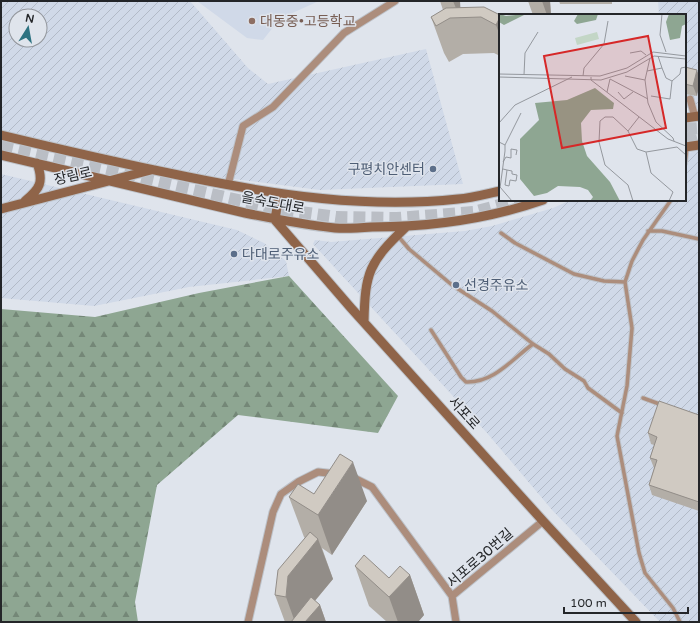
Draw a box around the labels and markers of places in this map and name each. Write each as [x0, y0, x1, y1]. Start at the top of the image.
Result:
place label: 대동중•고등학교 [260, 13, 356, 30]
marker: 대동중•고등학교 [247, 16, 257, 26]
place label: 구평치안센터 [348, 161, 425, 178]
marker: 구평치안센터 [428, 164, 438, 174]
place label: 다대로주유소 [242, 246, 319, 263]
marker: 다대로주유소 [229, 249, 239, 259]
place label: 선경주유소 [464, 277, 529, 294]
marker: 선경주유소 [451, 280, 461, 290]

